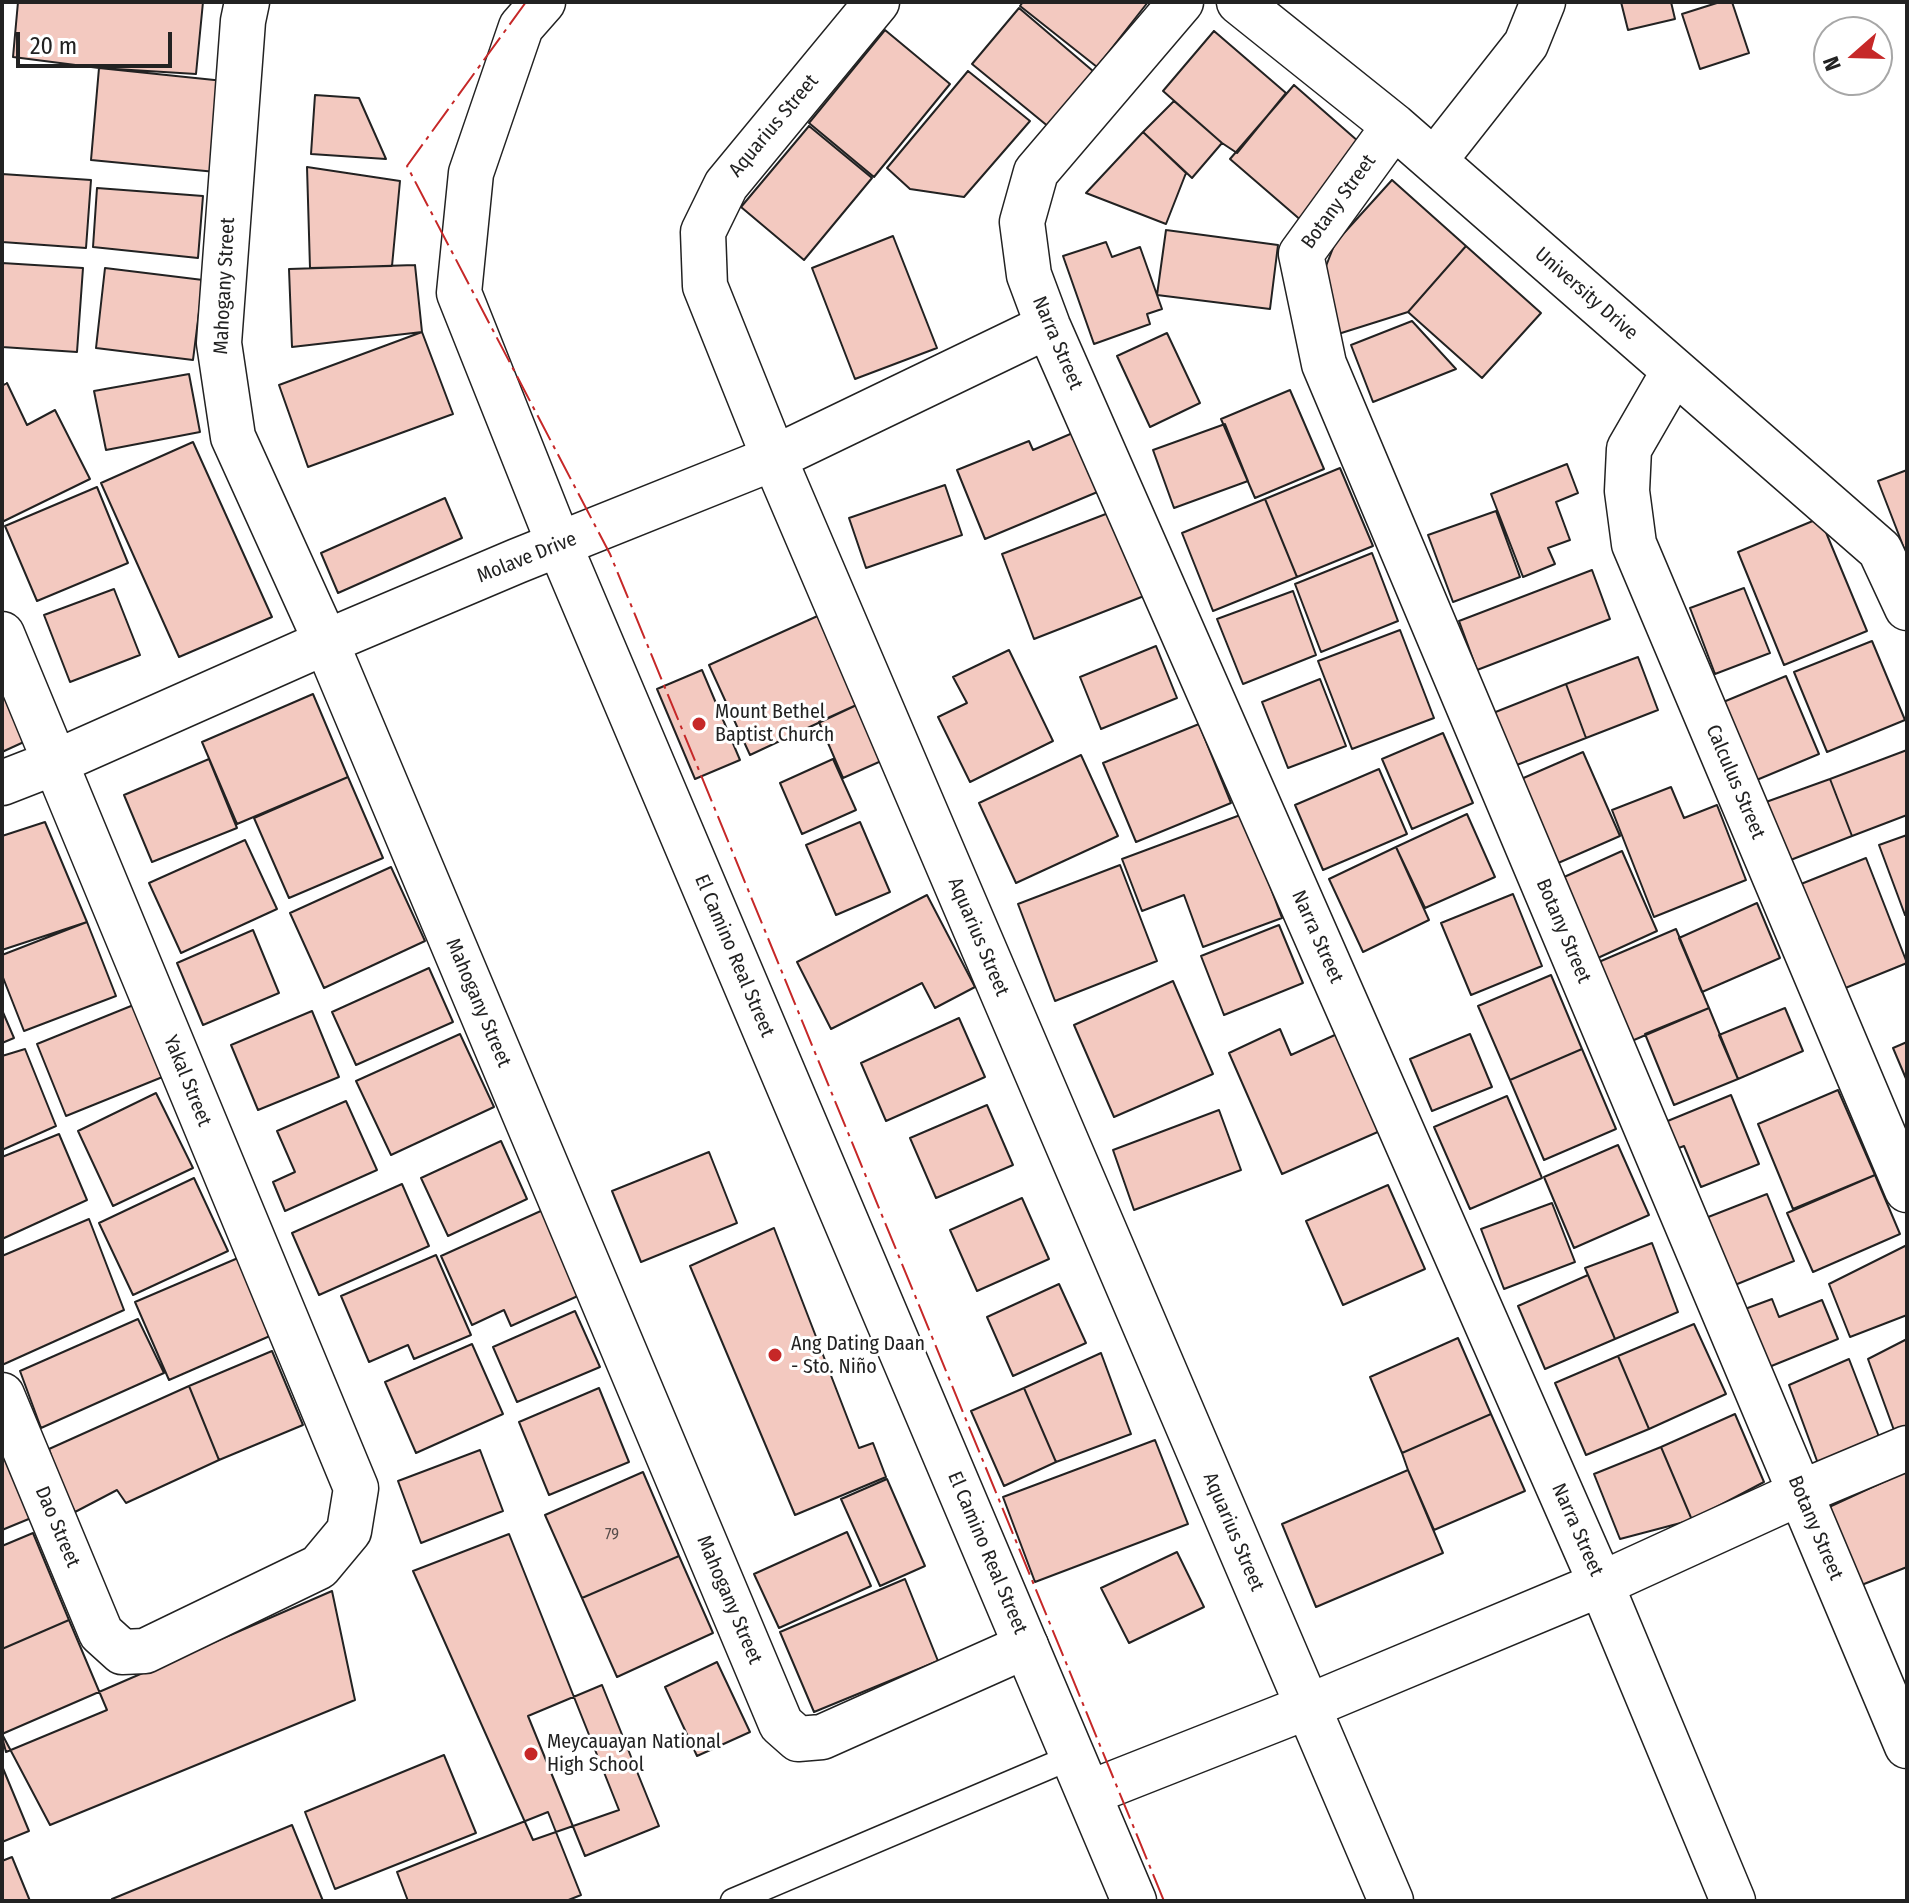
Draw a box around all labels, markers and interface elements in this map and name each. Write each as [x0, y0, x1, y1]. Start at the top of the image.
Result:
scale bar [20, 16, 176, 66]
north arrow [1813, 16, 1893, 96]
text: 20 m [30, 32, 77, 60]
text: N [1817, 53, 1847, 75]
street label: Aquarius Street [724, 70, 824, 182]
street label: Botany Street [1297, 150, 1381, 254]
street label: Mahogany Street [209, 217, 241, 355]
street label: University Drive [1530, 243, 1642, 345]
street label: Narra Street [1027, 293, 1087, 393]
street label: Molave Drive [474, 527, 580, 589]
place label: Mount Bethel Baptist Church [715, 700, 834, 747]
marker: Mount Bethel Baptist Church [690, 715, 708, 733]
street label: Calculus Street [1700, 721, 1770, 843]
street label: El Camino Real Street [689, 871, 779, 1041]
street label: Aquarius Street [942, 874, 1014, 1000]
street label: Botany Street [1530, 875, 1596, 987]
street label: Narra Street [1286, 887, 1348, 987]
street label: Mahogany Street [440, 935, 516, 1071]
street label: Yakal Street [158, 1032, 216, 1130]
place label: Ang Dating Daan - Sto. Niño [791, 1332, 925, 1379]
marker: Ang Dating Daan - Sto. Niño [766, 1346, 784, 1364]
street label: El Camino Real Street [942, 1468, 1032, 1638]
street label: Aquarius Street [1197, 1469, 1269, 1595]
street label: Botany Street [1782, 1472, 1848, 1584]
street label: Narra Street [1546, 1480, 1608, 1580]
street label: Dao Street [29, 1483, 85, 1571]
house number: 79 [605, 1525, 619, 1545]
street label: Mahogany Street [691, 1532, 767, 1668]
place label: Meycauayan National High School [547, 1730, 721, 1777]
marker: Meycauayan National High School [522, 1745, 540, 1763]

